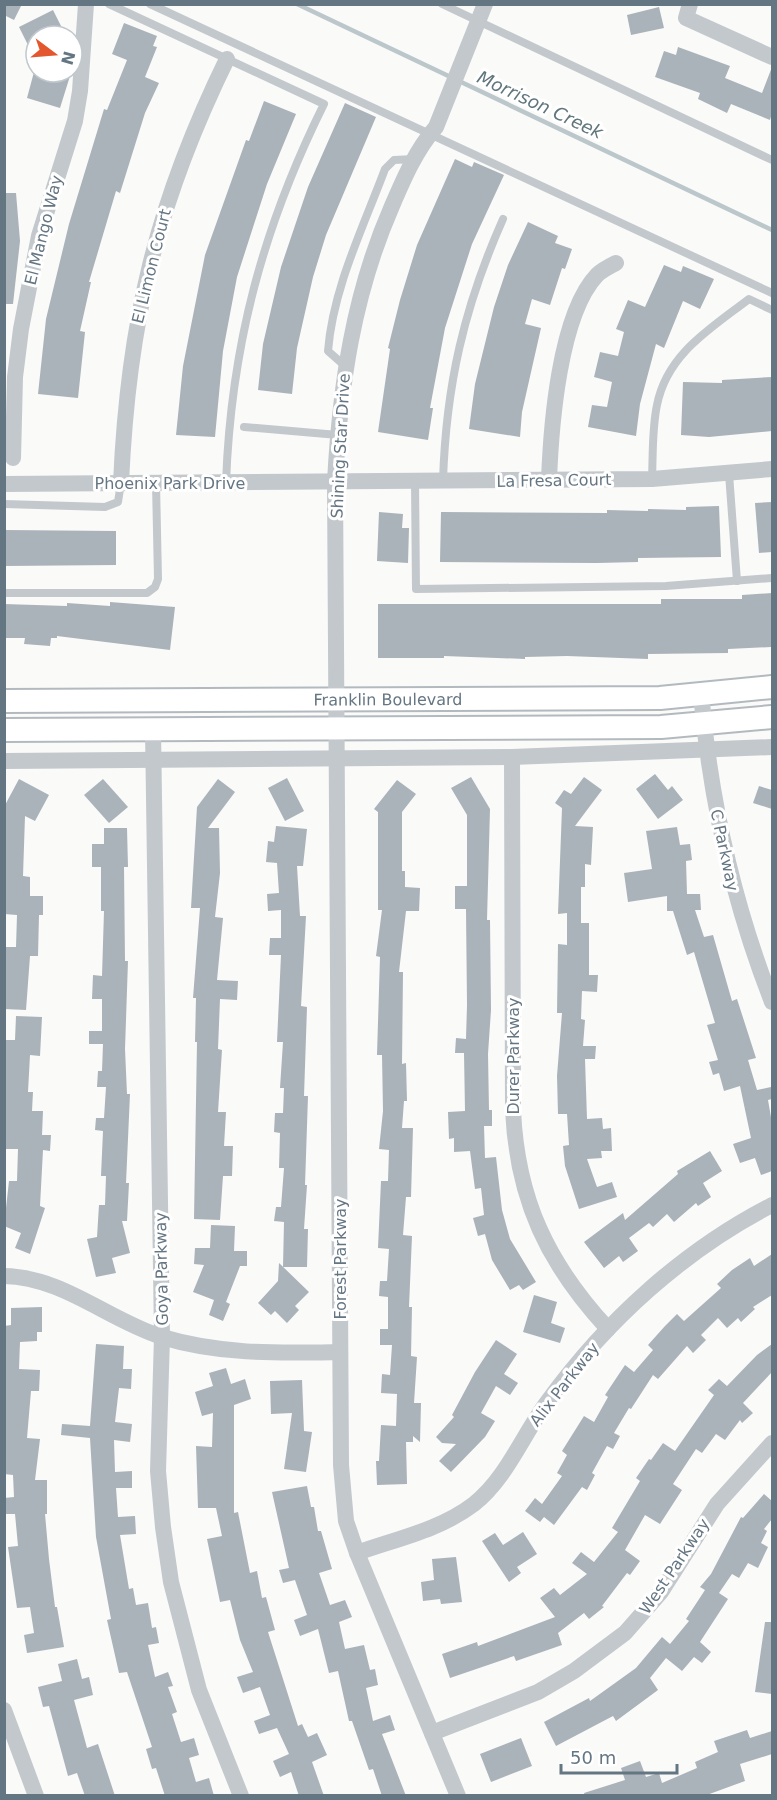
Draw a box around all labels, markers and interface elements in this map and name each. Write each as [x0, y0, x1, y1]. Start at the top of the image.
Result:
north arrow [24, 24, 84, 84]
text: N [57, 49, 79, 67]
water label: Morrison Creek [474, 66, 608, 144]
street label: El Mango Way [21, 173, 66, 287]
street label: El Limon Court [128, 207, 175, 325]
street label: Shining Star Drive [327, 373, 354, 519]
street label: La Fresa Court [496, 470, 612, 491]
street label: Phoenix Park Drive [95, 474, 245, 493]
street label: Franklin Boulevard [313, 690, 463, 710]
street label: C Parkway [707, 807, 742, 893]
street label: Durer Parkway [504, 997, 523, 1115]
street label: Forest Parkway [331, 1198, 350, 1320]
street label: Goya Parkway [151, 1212, 172, 1326]
street label: Alix Parkway [526, 1339, 603, 1430]
street label: West Parkway [635, 1515, 713, 1618]
scale bar [561, 1737, 676, 1775]
text: 50 m [570, 1747, 616, 1768]

